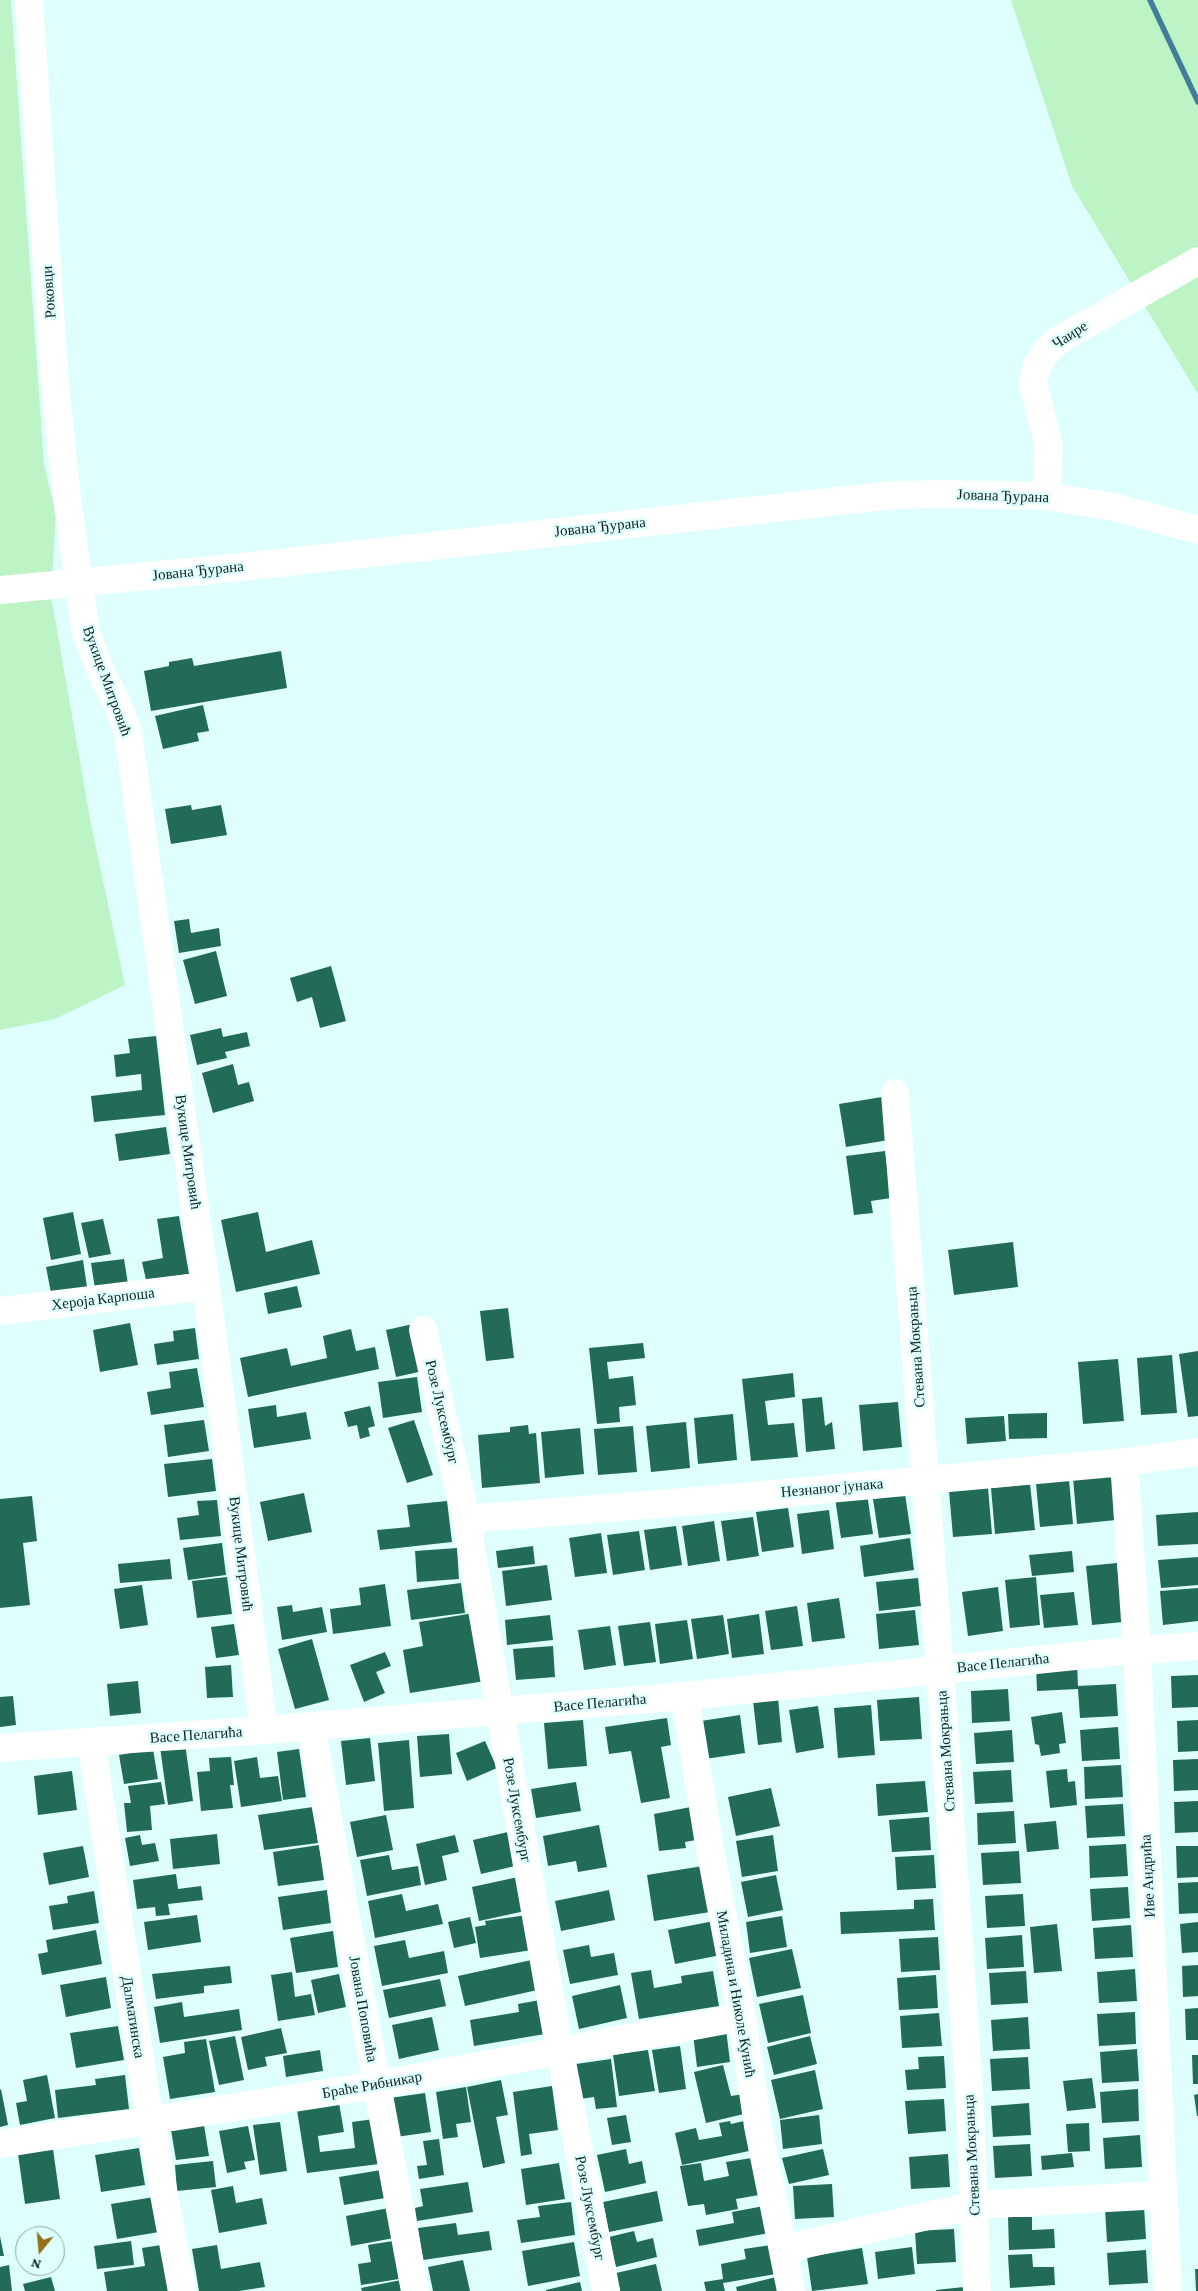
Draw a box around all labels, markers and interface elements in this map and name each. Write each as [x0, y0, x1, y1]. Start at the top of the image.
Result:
street label: Роковци [38, 265, 60, 319]
street label: Чаире [1049, 317, 1091, 353]
street label: Јована Ђурана [957, 485, 1049, 507]
street label: Јована Ђурана [553, 513, 647, 541]
street label: Јована Ђурана [151, 557, 245, 585]
street label: Вукице Митровић [79, 623, 135, 739]
street label: Вукице Митровић [171, 1093, 205, 1211]
street label: Хероја Карпоша [50, 1284, 156, 1314]
street label: Стевана Мокрањца [903, 1286, 929, 1408]
street label: Розе Луксембург [421, 1358, 463, 1466]
street label: Незнаног јунака [780, 1475, 884, 1501]
street label: Вукице Митровић [225, 1495, 257, 1613]
street label: Васе Пелагића [956, 1649, 1050, 1677]
street label: Васе Пелагића [553, 1690, 647, 1716]
street label: Стевана Мокрањца [933, 1690, 959, 1812]
street label: Васе Пелагића [149, 1723, 243, 1747]
street label: Розе Луксембург [499, 1756, 535, 1864]
street label: Иве Андрића [1137, 1834, 1159, 1918]
street label: Миладина и Николе Кунић [712, 1909, 760, 2079]
street label: Јована Поповића [345, 1955, 381, 2063]
street label: Далматинска [118, 1975, 148, 2059]
street label: Браће Рибникар [321, 2067, 423, 2103]
street label: Стевана Мокрањца [960, 2094, 984, 2216]
street label: Розе Луксембург [571, 2154, 609, 2262]
north arrow [15, 2226, 65, 2276]
text: N [29, 2255, 43, 2273]

